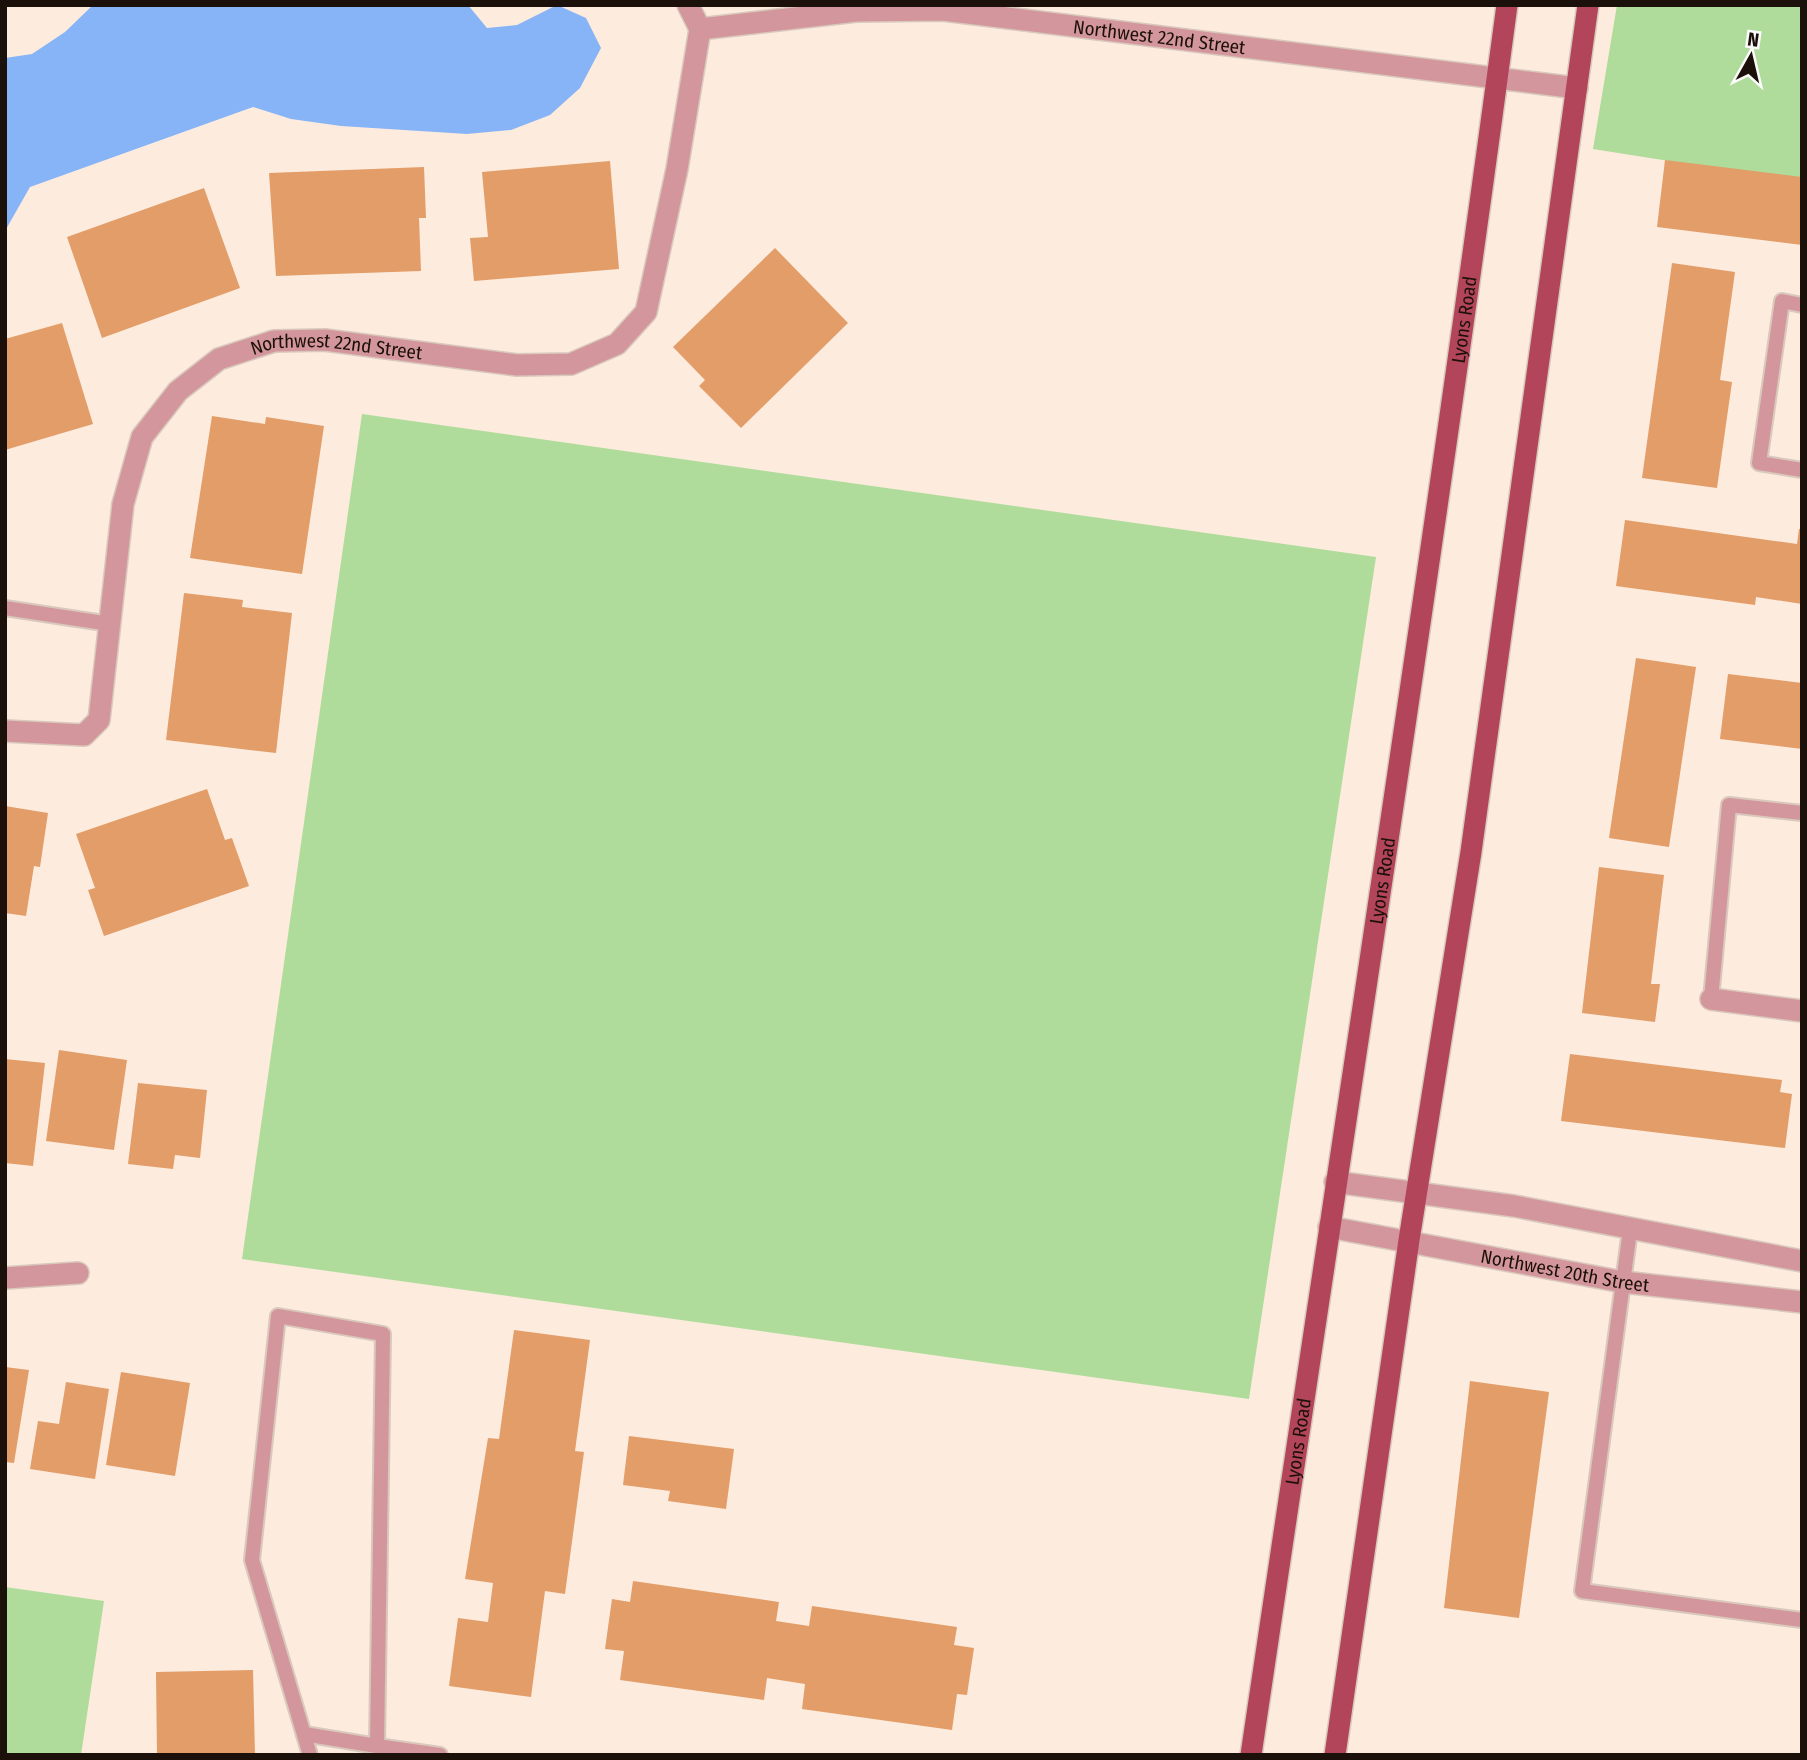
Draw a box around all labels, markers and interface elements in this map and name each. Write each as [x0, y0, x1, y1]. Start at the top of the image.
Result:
street label: Northwest 22nd Street [1072, 15, 1247, 59]
north arrow [1716, 21, 1786, 91]
text: N [1746, 27, 1761, 52]
street label: Lyons Road [1447, 275, 1482, 365]
street label: Northwest 22nd Street [248, 329, 424, 365]
street label: Lyons Road [1365, 836, 1400, 926]
street label: Northwest 20th Street [1479, 1245, 1651, 1297]
street label: Lyons Road [1280, 1397, 1316, 1487]

